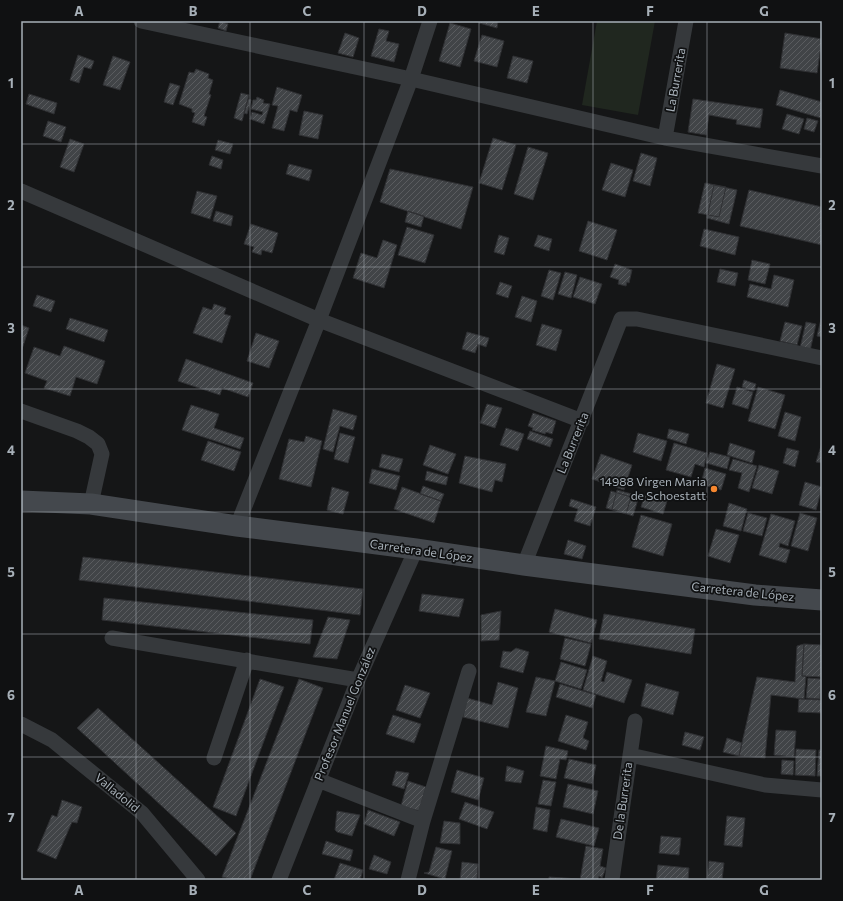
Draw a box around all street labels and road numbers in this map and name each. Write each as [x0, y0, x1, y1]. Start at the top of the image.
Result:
street label: La Burrerita [663, 47, 688, 113]
street label: La Burrerita [553, 410, 591, 475]
street label: Carretera de López [369, 536, 473, 564]
street label: Carretera de López [691, 579, 795, 603]
street label: Profesor Manuel González [311, 645, 377, 783]
street label: De la Burrerita [610, 761, 634, 841]
street label: Valladolid [92, 770, 143, 815]

